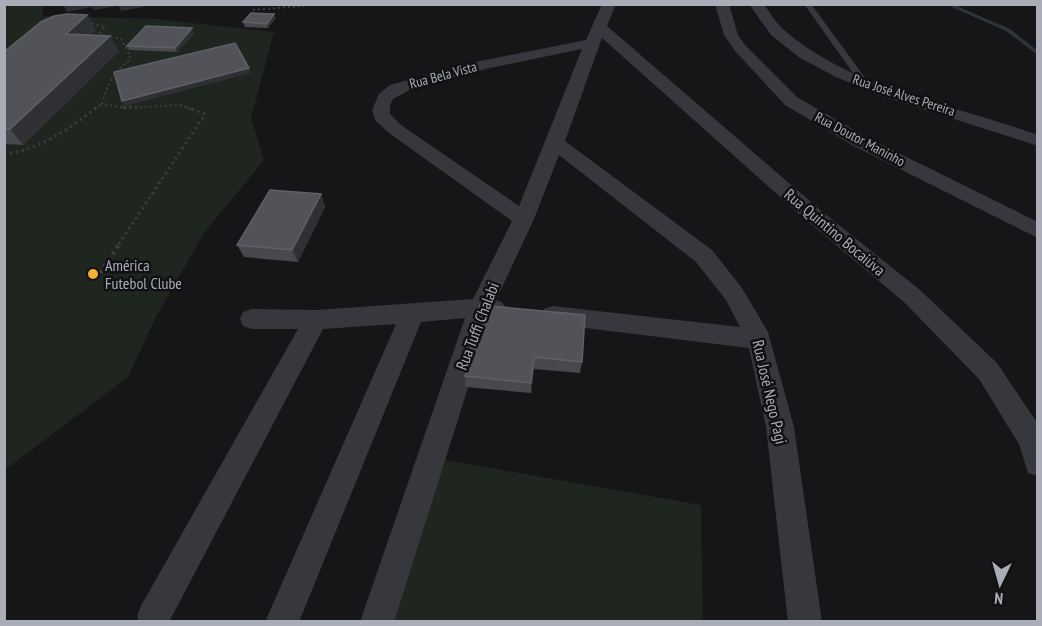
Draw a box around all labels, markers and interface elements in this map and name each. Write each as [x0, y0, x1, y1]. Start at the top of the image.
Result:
street label: Rua Bela Vista [407, 57, 479, 93]
street label: Rua José Alves Pereira [851, 70, 957, 120]
street label: Rua Doutor Maninho [812, 108, 908, 170]
street label: Rua Quintino Bocaiúva [781, 184, 889, 280]
place label: América Futebol Clube [105, 255, 182, 293]
marker: América Futebol Clube [86, 267, 100, 281]
street label: Rua Tuffi Chalabi [451, 279, 503, 373]
street label: Rua José Nego Pagi [748, 338, 792, 446]
north arrow [970, 554, 1030, 614]
text: N [994, 589, 1004, 609]

